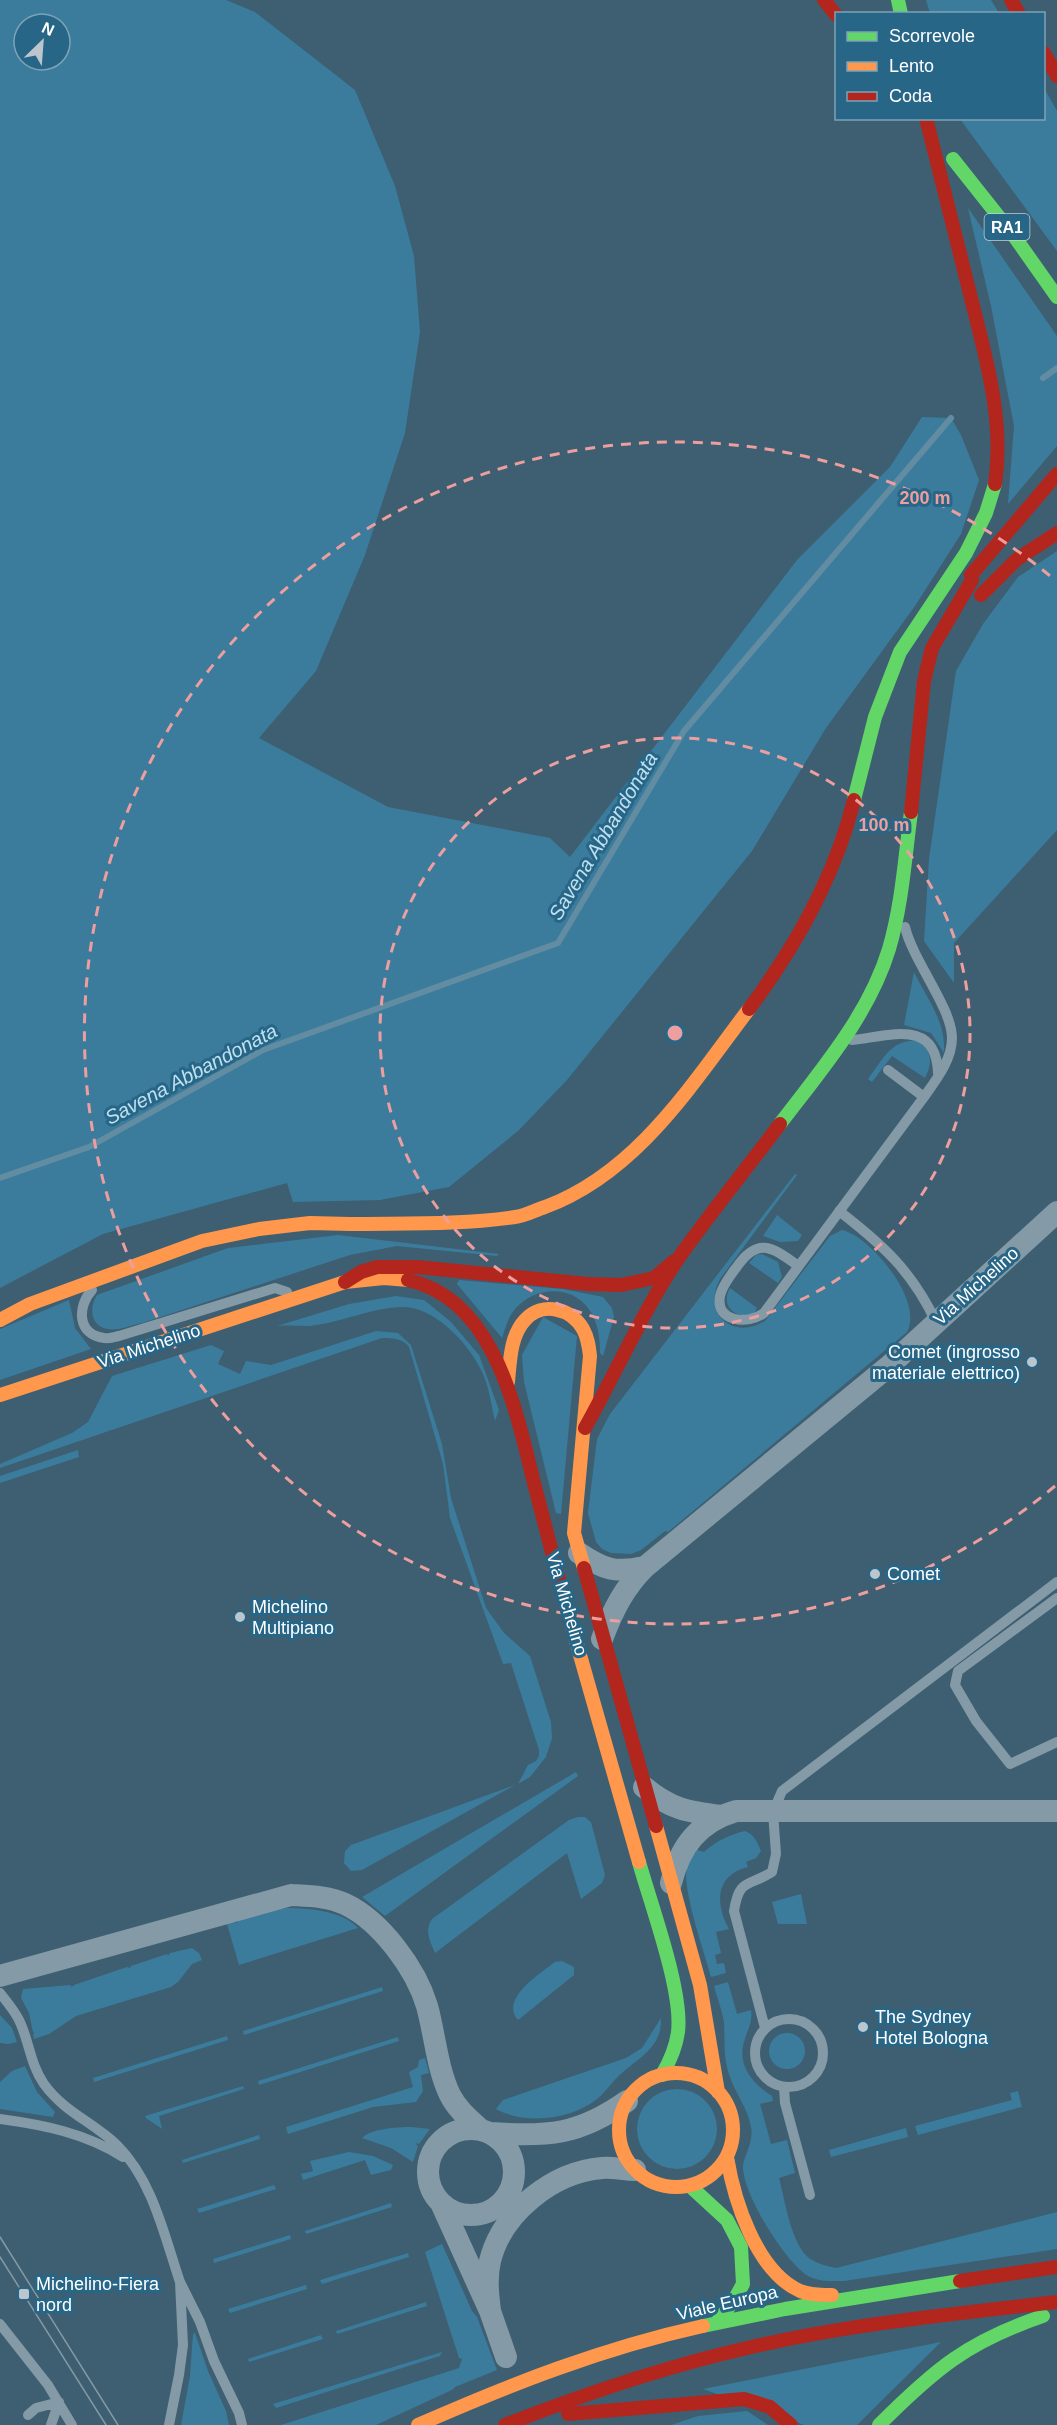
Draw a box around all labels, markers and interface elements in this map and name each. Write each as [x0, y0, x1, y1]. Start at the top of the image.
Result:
north arrow [12, 12, 72, 72]
legend [835, 12, 1045, 120]
text: N [39, 19, 57, 39]
text: Scorrevole [889, 26, 975, 46]
text: Lento [889, 56, 934, 76]
text: Coda [889, 86, 933, 106]
road number: RA1 [984, 214, 1030, 240]
text: 200 m [899, 488, 951, 508]
water label: Savena Abbandonata [544, 748, 662, 924]
text: 100 m [858, 815, 910, 835]
water label: Savena Abbandonata [101, 1019, 281, 1129]
centre of rings [665, 1023, 685, 1043]
street label: Via Michelino [930, 1243, 1022, 1329]
street label: Via Michelino [95, 1320, 203, 1372]
place label: Comet (ingrosso materiale elettrico) [872, 1342, 1020, 1383]
marker: Comet (ingrosso materiale elettrico) [1025, 1355, 1039, 1369]
street label: Via Michelino [543, 1550, 591, 1658]
place label: Comet [887, 1564, 940, 1584]
marker: Comet [868, 1567, 882, 1581]
place label: Michelino Multipiano [252, 1597, 334, 1638]
marker: Michelino Multipiano [233, 1610, 247, 1624]
place label: The Sydney Hotel Bologna [875, 2007, 989, 2048]
marker: The Sydney Hotel Bologna [856, 2020, 870, 2034]
place label: Michelino-Fiera nord [36, 2274, 160, 2315]
street label: Viale Europa [675, 2281, 780, 2324]
marker: Michelino-Fiera nord [17, 2287, 31, 2301]

